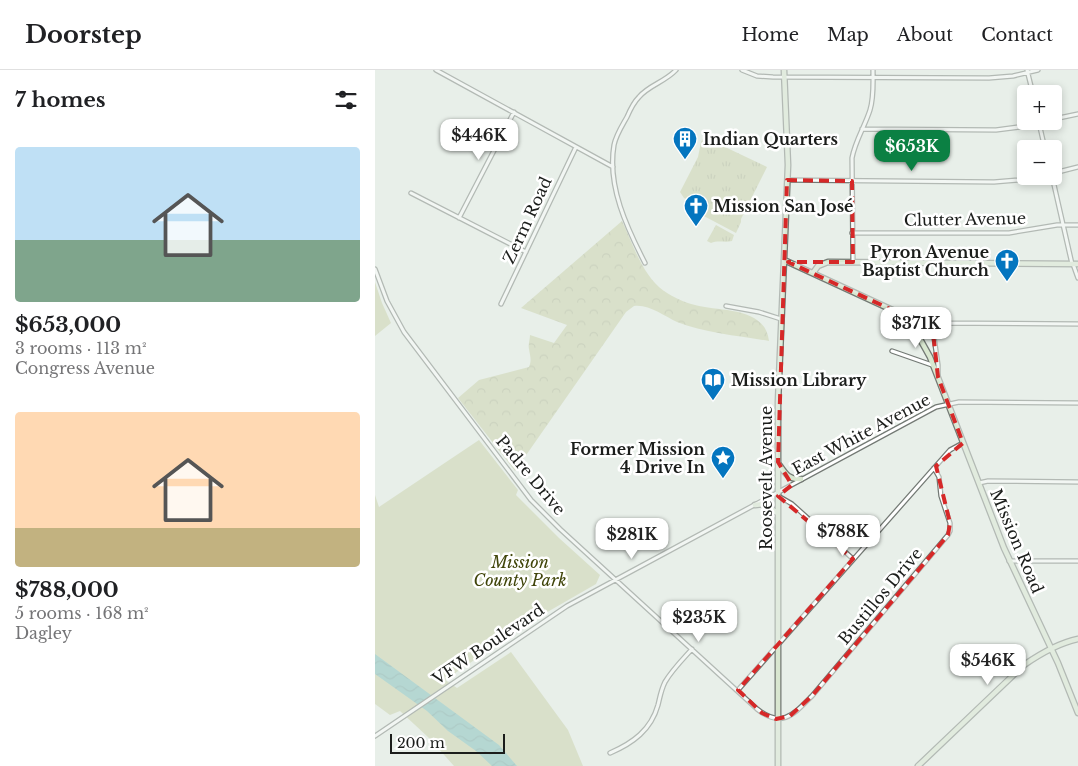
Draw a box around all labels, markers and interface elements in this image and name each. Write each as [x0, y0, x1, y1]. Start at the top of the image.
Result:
text: Doorstep [25, 20, 142, 49]
text: Home [741, 24, 799, 46]
text: Map [827, 24, 869, 46]
text: About [897, 24, 953, 46]
text: Contact [981, 24, 1053, 46]
map controls [1017, 85, 1062, 185]
button: + [1017, 85, 1062, 130]
icon: filters [332, 86, 360, 114]
text: 7 homes [15, 87, 106, 113]
pin: $446K [444, 118, 514, 161]
text: $446K [451, 125, 507, 145]
building icon: Indian Quarters [672, 126, 698, 160]
place label: Indian Quarters [703, 129, 838, 149]
pin: $653K [877, 129, 947, 172]
text: $653K [885, 136, 939, 156]
button: − [1017, 140, 1062, 185]
street label: Zerm Road [498, 173, 556, 267]
icon: home [143, 180, 233, 270]
church icon: Mission San José [683, 193, 709, 227]
place label: Mission San José [713, 196, 853, 216]
street label: Clutter Avenue [904, 208, 1026, 230]
place label: Pyron Avenue Baptist Church [862, 242, 990, 280]
church icon: Pyron Avenue Baptist Church [994, 248, 1020, 282]
pin: $371K [881, 306, 951, 349]
text: $653,000 [15, 312, 121, 338]
text: $371K [891, 313, 941, 333]
text: 3 rooms · 113 m² [15, 338, 146, 358]
text: Congress Avenue [15, 358, 155, 378]
library icon: Mission Library [700, 367, 726, 401]
place label: Mission Library [731, 370, 867, 390]
street label: East White Avenue [789, 389, 933, 479]
street label: Roosevelt Avenue [756, 406, 776, 550]
street label: Padre Drive [492, 431, 570, 519]
place label: Former Mission 4 Drive In [570, 439, 705, 477]
icon: home [143, 445, 233, 535]
place icon: Former Mission 4 Drive In [710, 445, 736, 479]
street label: Mission Road [986, 486, 1048, 596]
pin: $788K [808, 514, 878, 557]
pin: $281K [597, 518, 667, 560]
text: $788K [817, 521, 869, 541]
text: $281K [606, 524, 658, 544]
street label: Bustillos Drive [834, 544, 926, 648]
park label: Mission County Park [474, 552, 566, 590]
text: $788,000 [15, 577, 119, 603]
street label: VFW Boulevard [428, 599, 548, 689]
pin: $235K [664, 600, 734, 643]
text: 5 rooms · 168 m² [15, 603, 149, 623]
text: $235K [672, 607, 726, 627]
text: Dagley [15, 623, 72, 643]
pin: $546K [953, 644, 1023, 686]
text: $546K [961, 650, 1015, 670]
scale bar [390, 731, 505, 754]
text: 200 m [397, 734, 445, 752]

